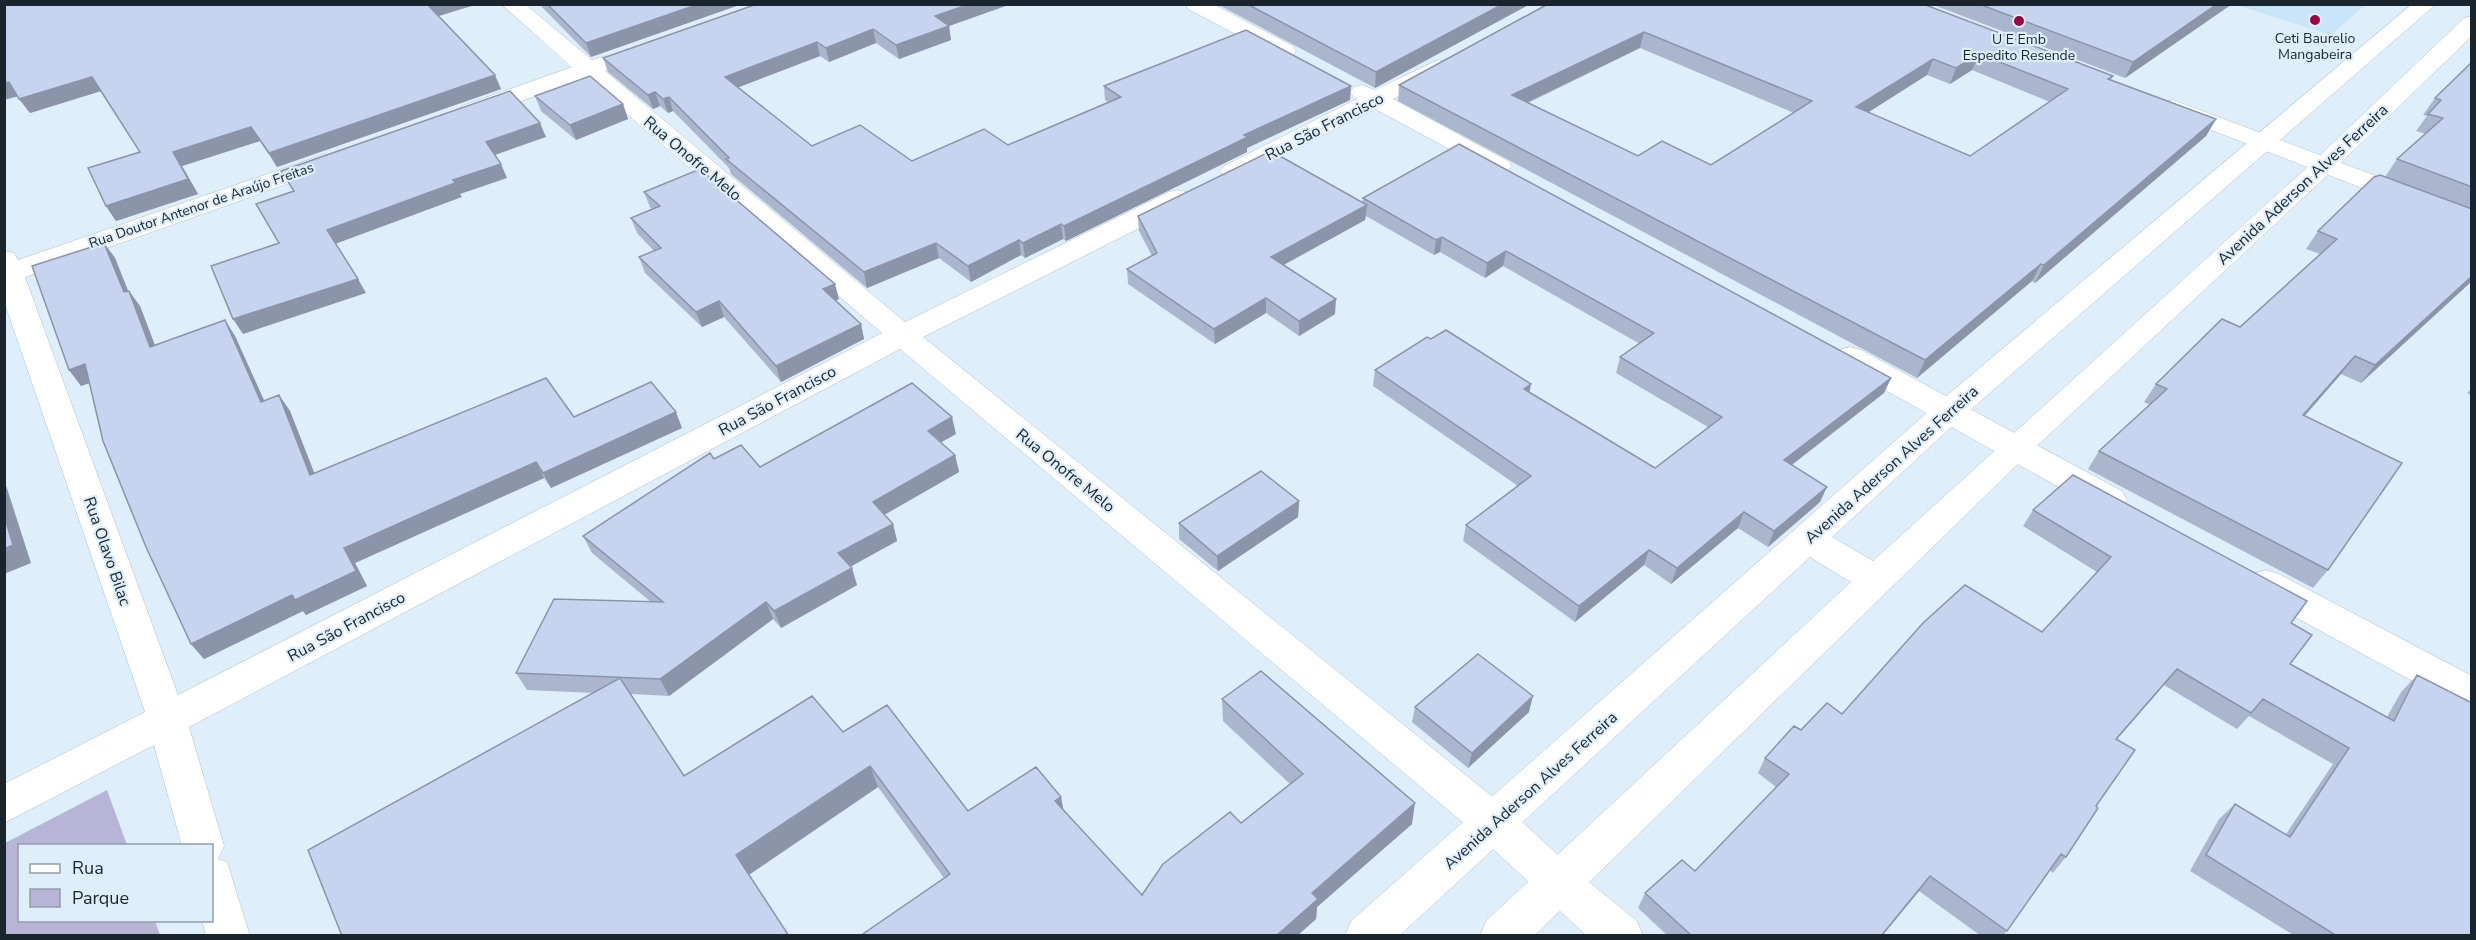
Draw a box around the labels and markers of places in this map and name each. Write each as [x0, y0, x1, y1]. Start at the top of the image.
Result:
marker: Ceti Baurelio Mangabeira [2308, 13, 2322, 27]
marker: U E Emb Espedito Resende [2012, 14, 2026, 28]
place label: Ceti Baurelio Mangabeira [2275, 29, 2355, 64]
place label: U E Emb Espedito Resende [1963, 30, 2075, 65]

